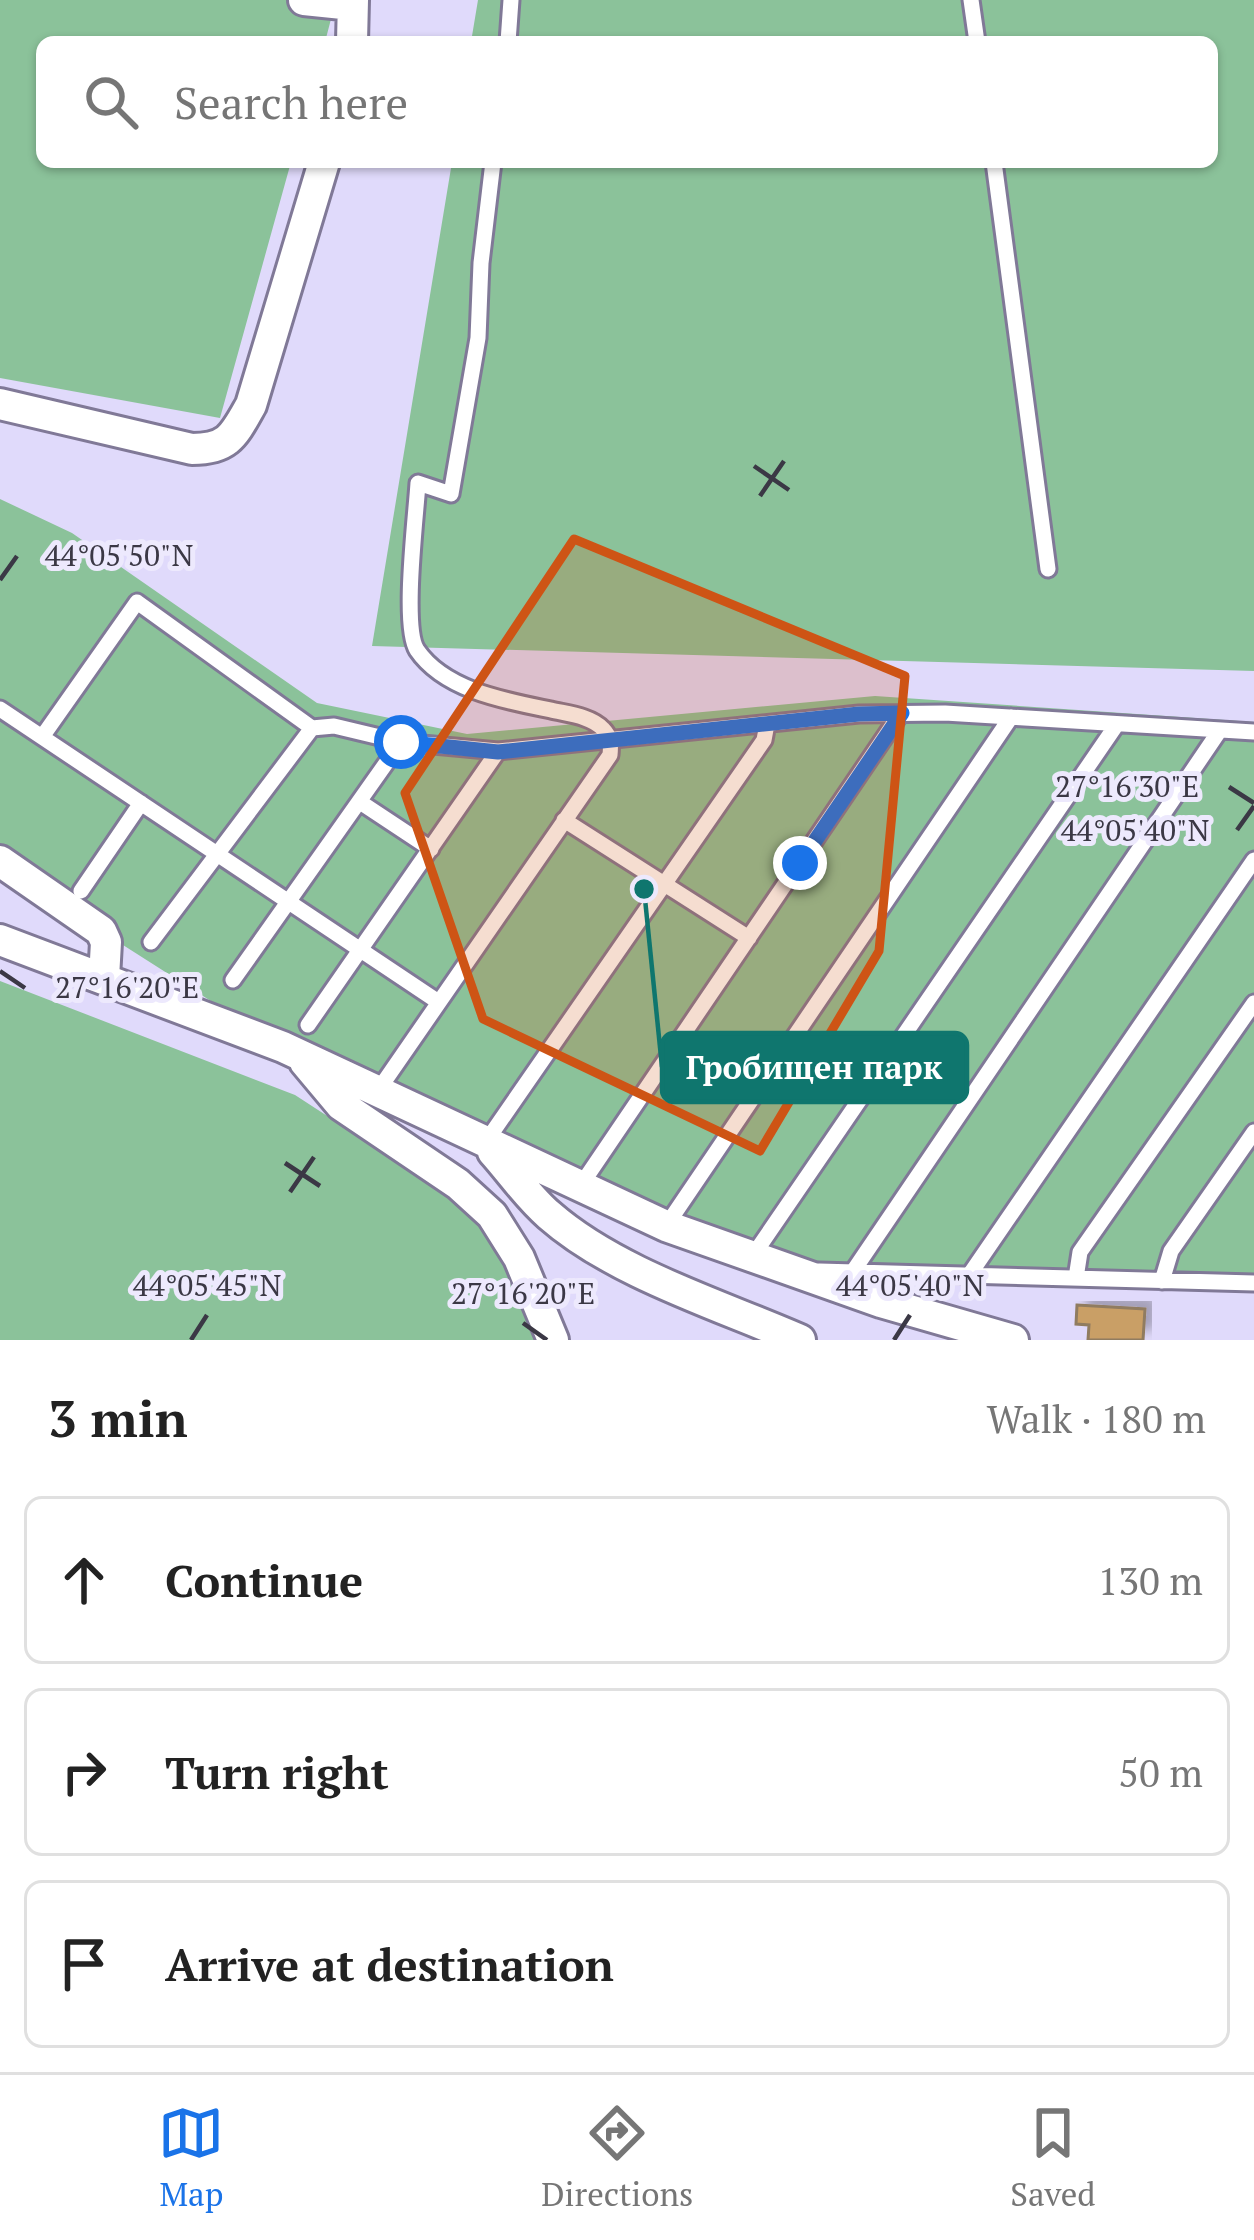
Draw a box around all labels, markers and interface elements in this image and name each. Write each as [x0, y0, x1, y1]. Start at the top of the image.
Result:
search box [36, 36, 1218, 168]
icon: search [78, 69, 144, 135]
text: Search here [174, 72, 408, 132]
text: 44°05'50"N [45, 535, 193, 575]
route start [374, 715, 428, 769]
text: 27°16'30"E [1055, 766, 1199, 806]
text: 44°05'40"N [1061, 810, 1209, 850]
route end [773, 836, 827, 890]
text: 27°16'20"E [55, 967, 199, 1007]
callout: Гробищен парк [662, 1033, 967, 1102]
text: Гробищен парк [686, 1045, 943, 1088]
text: 44°05'45"N [133, 1265, 281, 1305]
text: 44°05'40"N [836, 1265, 984, 1305]
text: 27°16'20"E [451, 1273, 595, 1313]
text: 3 min [48, 1384, 188, 1452]
text: Walk · 180 m [987, 1392, 1206, 1444]
icon: ahead [51, 1547, 117, 1613]
text: Continue [165, 1550, 363, 1610]
text: 130 m [1098, 1554, 1203, 1606]
icon: right [51, 1739, 117, 1805]
text: Turn right [165, 1742, 389, 1802]
text: 50 m [1118, 1746, 1203, 1798]
icon: arrive [51, 1931, 117, 1997]
text: Arrive at destination [165, 1934, 614, 1994]
tab: Map [158, 2100, 224, 2215]
tab: Directions [541, 2100, 693, 2215]
tab: Saved [1010, 2100, 1096, 2215]

